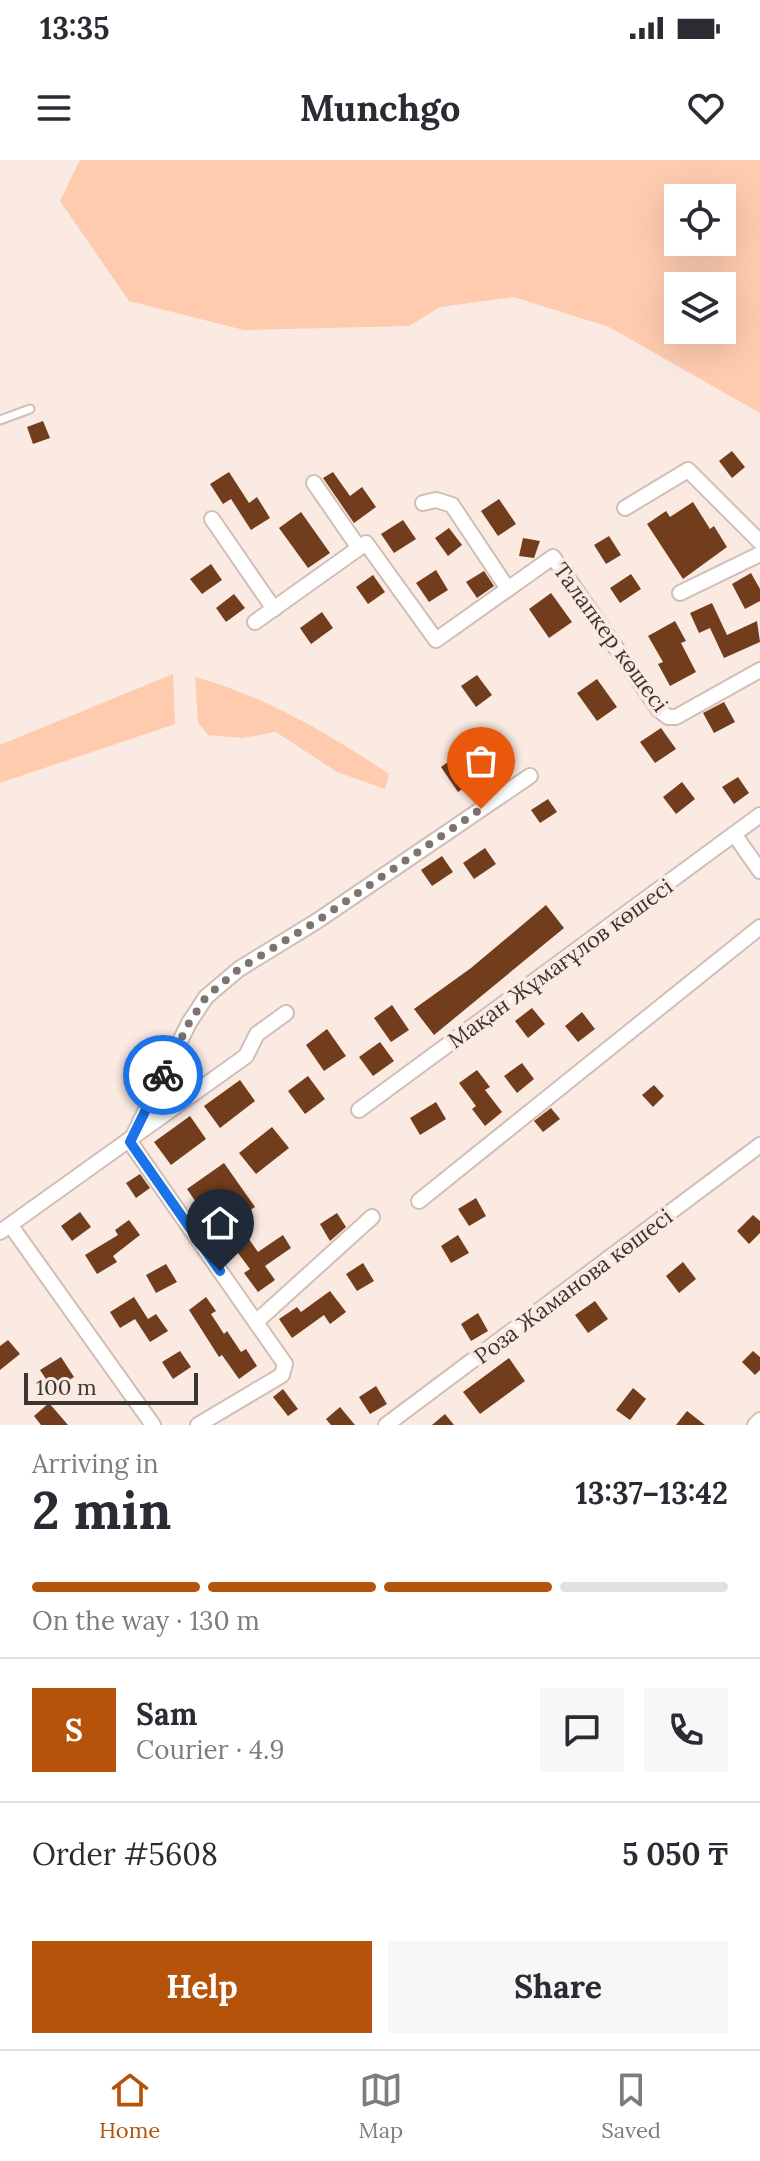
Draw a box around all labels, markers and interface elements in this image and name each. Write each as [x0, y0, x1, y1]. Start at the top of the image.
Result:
text: 13:35 [40, 9, 109, 47]
text: Munchgo [300, 85, 460, 131]
icon: menu [32, 86, 76, 130]
icon: heart [684, 86, 728, 130]
map controls [664, 184, 736, 344]
button: locate [664, 184, 736, 256]
button: layers [664, 272, 736, 344]
street label: Талапкер көшесі [547, 557, 675, 717]
pin [447, 727, 515, 809]
icon: bag [459, 739, 503, 783]
street label: Мақан Жұмағұлов көшесі [442, 872, 678, 1054]
courier [123, 1035, 203, 1115]
icon: bike [141, 1053, 185, 1097]
pin [186, 1189, 254, 1271]
icon: home [198, 1201, 242, 1245]
street label: Роза Жаманова көшесі [468, 1202, 678, 1370]
scale bar [24, 1369, 198, 1405]
text: 100 m [36, 1373, 97, 1401]
text: Arriving in [32, 1447, 159, 1480]
text: 13:37–13:42 [576, 1474, 728, 1512]
text: 2 min [32, 1477, 171, 1543]
text: On the way · 130 m [32, 1604, 260, 1637]
button: chat [540, 1688, 624, 1772]
button: phone [644, 1688, 728, 1772]
text: Sam [136, 1695, 197, 1733]
text: S [65, 1711, 83, 1749]
text: Courier · 4.9 [136, 1733, 285, 1766]
text: Order #5608 [32, 1835, 218, 1873]
text: 5 050 ₸ [622, 1835, 728, 1873]
button: Help [32, 1941, 372, 2033]
button: Share [388, 1941, 728, 2033]
tab: Home [99, 2068, 160, 2144]
tab: Map [358, 2068, 403, 2144]
tab: Saved [601, 2068, 661, 2144]

